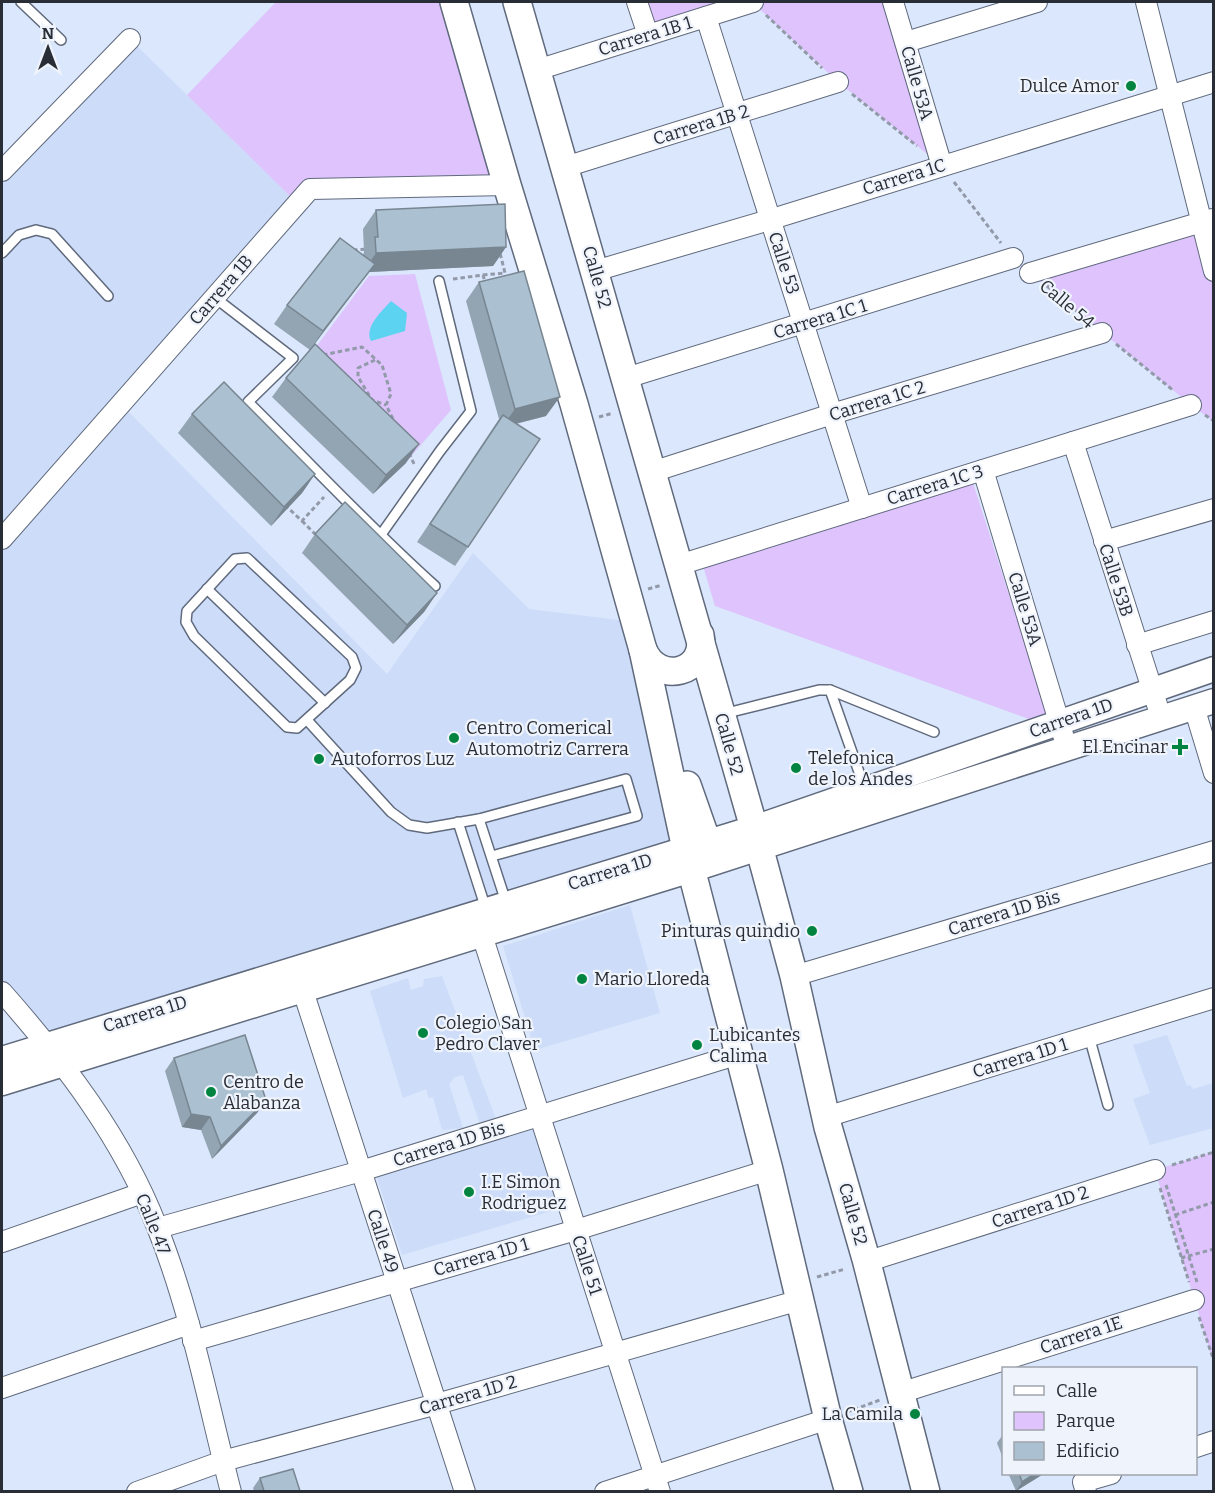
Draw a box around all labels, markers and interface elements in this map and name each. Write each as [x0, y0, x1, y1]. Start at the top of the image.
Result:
street label: Carrera 1B 1 [595, 11, 695, 61]
north arrow [18, 18, 78, 78]
text: N [42, 24, 54, 43]
street label: Calle 53A [896, 43, 938, 123]
place label: Dulce Amor [1020, 75, 1119, 97]
marker: Dulce Amor [1124, 79, 1138, 93]
street label: Carrera 1B 2 [650, 100, 752, 150]
street label: Carrera 1C [860, 154, 948, 200]
street label: Calle 53 [764, 229, 804, 297]
street label: Calle 52 [578, 243, 616, 311]
street label: Carrera 1B [185, 250, 257, 330]
street label: Calle 54 [1035, 275, 1099, 334]
street label: Carrera 1C 1 [770, 294, 870, 344]
street label: Carrera 1C 2 [826, 376, 928, 426]
street label: Carrera 1C 3 [884, 460, 986, 510]
street label: Calle 53B [1094, 541, 1138, 619]
street label: Calle 53A [1003, 569, 1047, 649]
street label: Carrera 1D [1026, 693, 1116, 743]
street label: Calle 52 [710, 710, 748, 778]
place label: Centro Comerical Automotriz Carrera [466, 717, 629, 760]
marker: Centro Comerical Automotriz Carrera [447, 731, 461, 745]
place label: El Encinar [1082, 736, 1168, 758]
marker: El Encinar [1173, 740, 1187, 754]
place label: Telefonica de los Andes [808, 747, 913, 790]
place label: Autoforros Luz [331, 748, 455, 770]
marker: Autoforros Luz [312, 752, 326, 766]
marker: Telefonica de los Andes [789, 761, 803, 775]
street label: Carrera 1D [565, 849, 655, 895]
street label: Carrera 1D Bis [945, 886, 1063, 940]
place label: Pinturas quindio [661, 920, 800, 942]
marker: Pinturas quindio [805, 924, 819, 938]
place label: Mario Lloreda [594, 968, 710, 990]
marker: Mario Lloreda [575, 972, 589, 986]
street label: Carrera 1D [100, 991, 190, 1037]
place label: Colegio San Pedro Claver [435, 1012, 540, 1055]
place label: Lubicantes Calima [709, 1024, 800, 1067]
marker: Colegio San Pedro Claver [416, 1026, 430, 1040]
street label: Carrera 1D 1 [970, 1033, 1071, 1083]
marker: Lubicantes Calima [690, 1038, 704, 1052]
place label: Centro de Alabanza [223, 1071, 304, 1114]
marker: Centro de Alabanza [204, 1085, 218, 1099]
street label: Carrera 1D Bis [390, 1117, 508, 1171]
place label: I.E Simon Rodriguez [481, 1171, 566, 1214]
street label: Calle 52 [834, 1180, 872, 1248]
street label: Carrera 1D 2 [989, 1181, 1091, 1233]
marker: I.E Simon Rodriguez [462, 1185, 476, 1199]
street label: Calle 47 [131, 1190, 175, 1258]
street label: Calle 49 [362, 1206, 404, 1276]
street label: Calle 51 [567, 1232, 607, 1298]
street label: Carrera 1D 1 [431, 1233, 532, 1281]
street label: Carrera 1E [1037, 1311, 1125, 1359]
legend [1002, 1367, 1197, 1475]
street label: Carrera 1D 2 [417, 1371, 519, 1419]
text: Calle [1056, 1380, 1097, 1402]
place label: La Camila [821, 1403, 903, 1425]
marker: La Camila [908, 1407, 922, 1421]
text: Parque [1056, 1410, 1115, 1432]
text: Edificio [1056, 1440, 1119, 1462]

